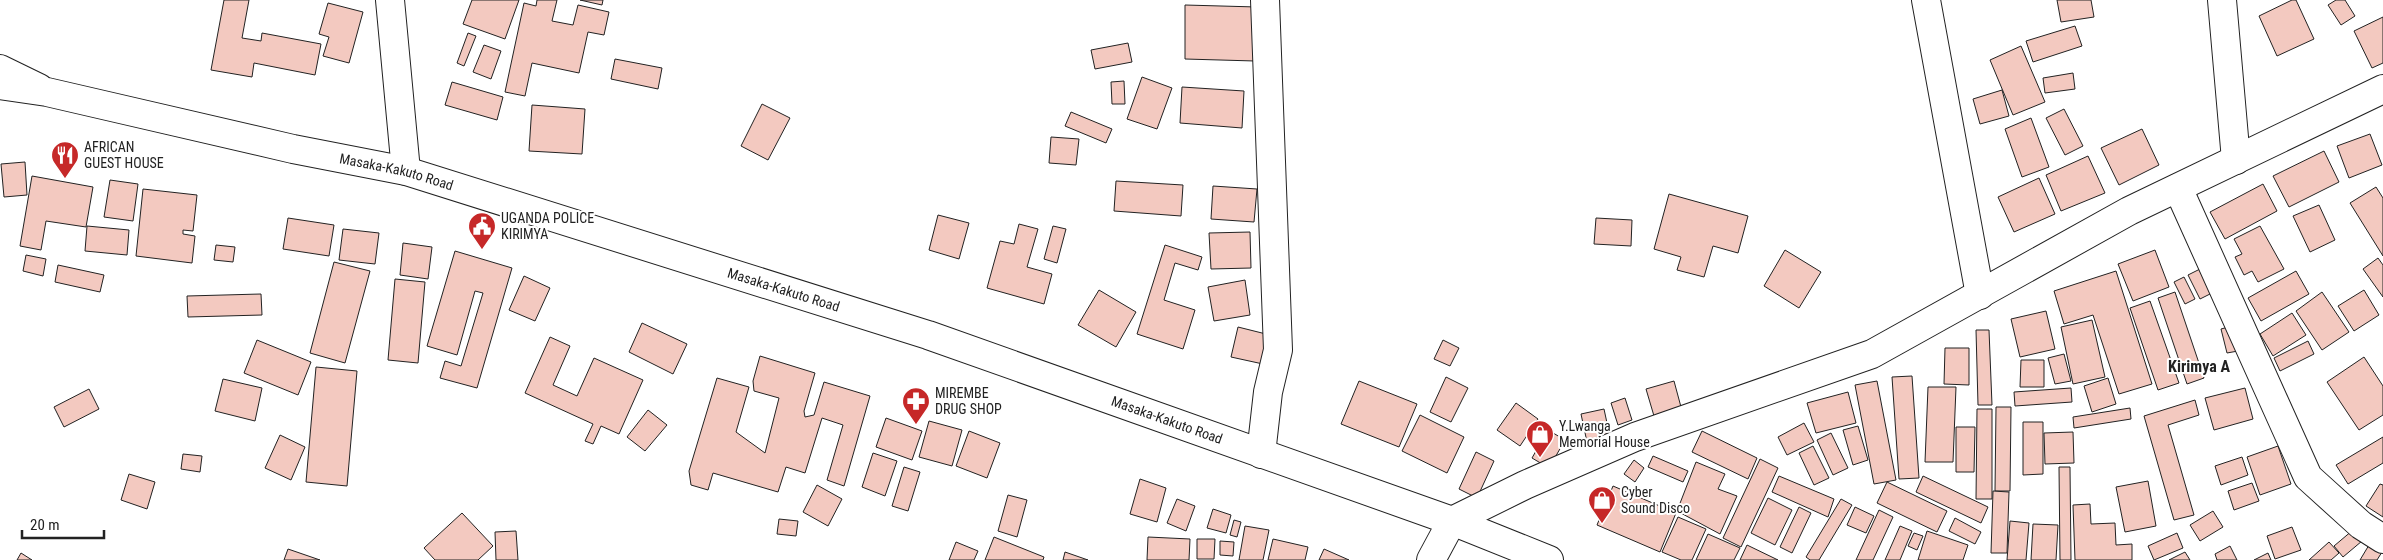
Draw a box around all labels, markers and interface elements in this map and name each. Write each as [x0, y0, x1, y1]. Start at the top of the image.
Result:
place label: AFRICAN GUEST HOUSE [84, 139, 164, 171]
restaurant icon: AFRICAN GUEST HOUSE [50, 140, 80, 179]
street label: Masaka-Kakuto Road [338, 150, 455, 193]
place label: UGANDA POLICE KIRIMYA [501, 210, 594, 242]
public building icon: UGANDA POLICE KIRIMYA [467, 211, 497, 250]
street label: Masaka-Kakuto Road [726, 265, 842, 315]
district label: Kirimya A [2168, 357, 2230, 376]
place label: MIREMBE DRUG SHOP [935, 385, 1002, 417]
pharmacy icon: MIREMBE DRUG SHOP [901, 386, 931, 425]
street label: Masaka-Kakuto Road [1109, 393, 1225, 447]
place label: Y.Lwanga Memorial House [1559, 418, 1650, 450]
shop icon: Y.Lwanga Memorial House [1525, 419, 1555, 458]
place label: Cyber Sound Disco [1621, 484, 1690, 516]
shop icon: Cyber Sound Disco [1587, 485, 1617, 524]
scale bar [22, 508, 105, 540]
text: 20 m [30, 516, 60, 534]

